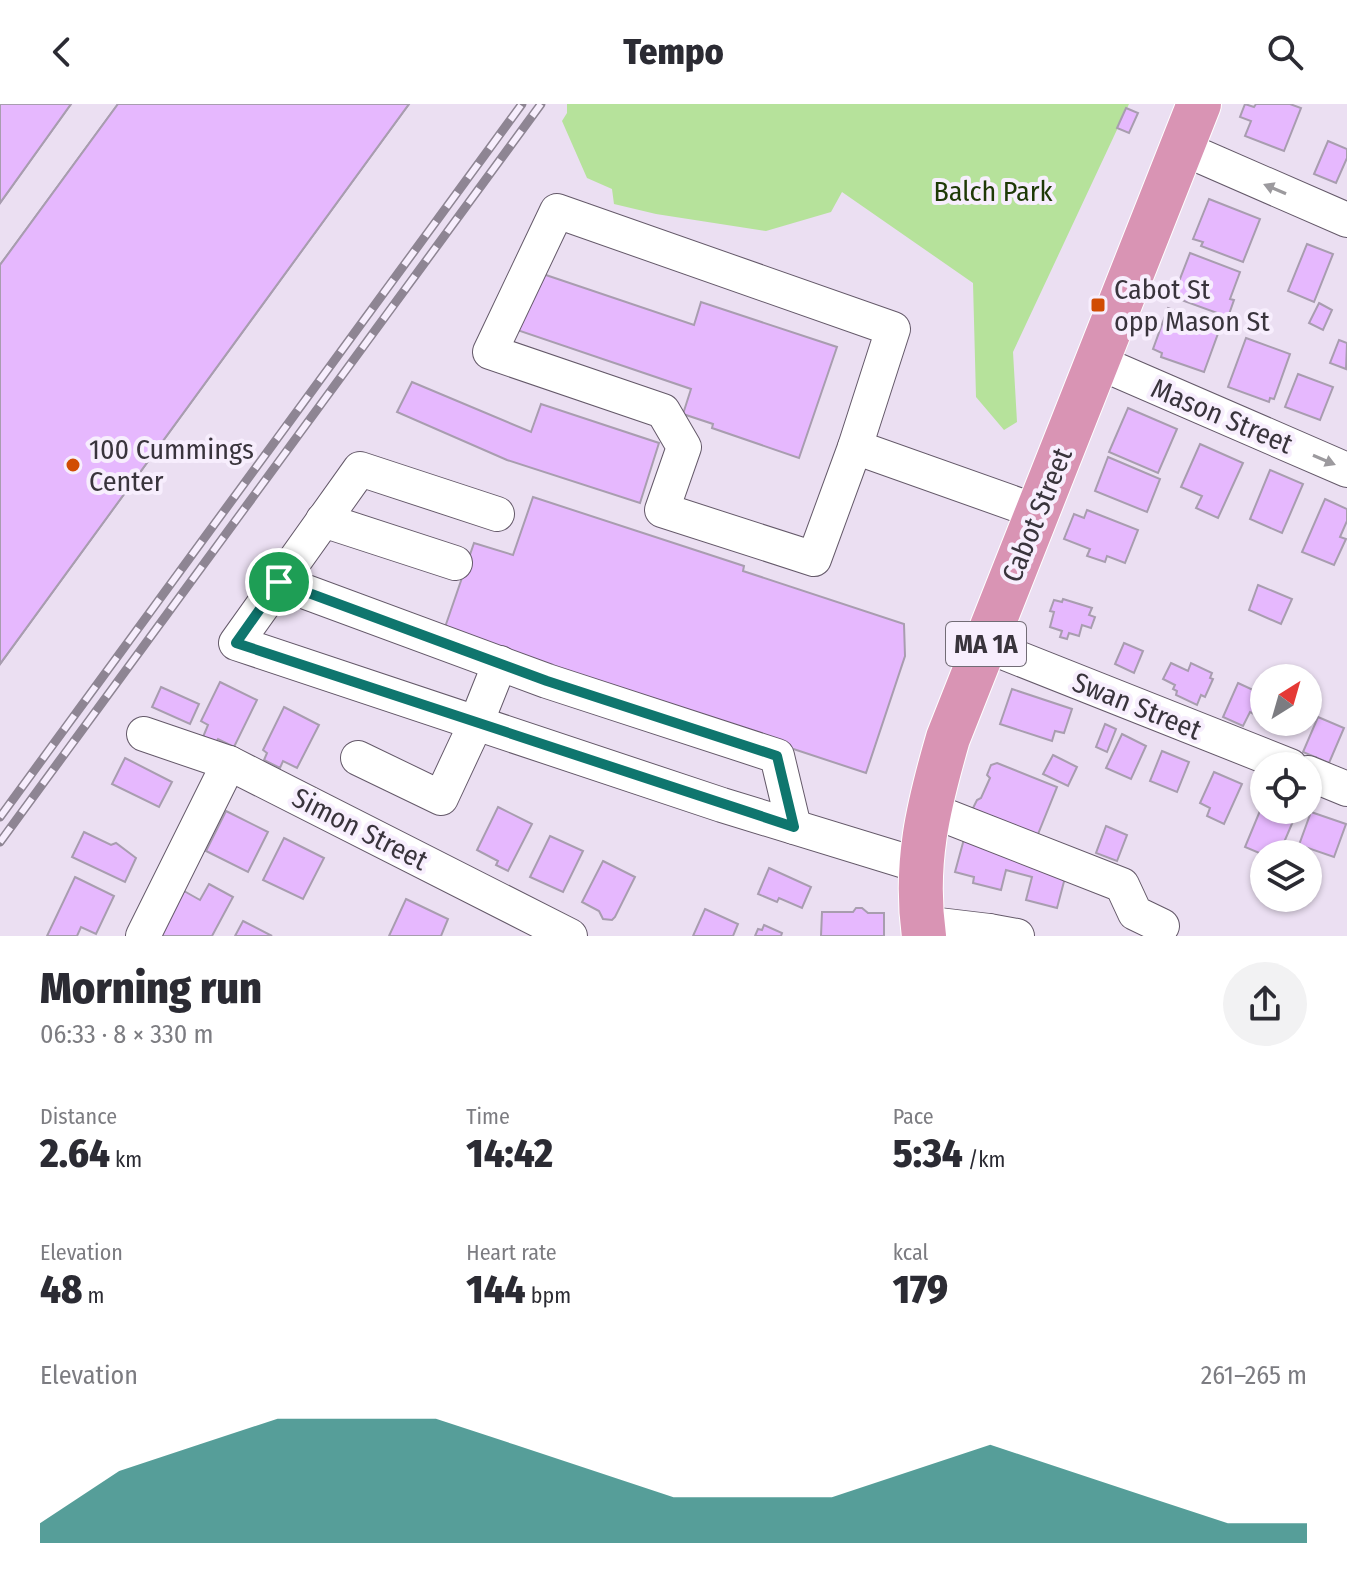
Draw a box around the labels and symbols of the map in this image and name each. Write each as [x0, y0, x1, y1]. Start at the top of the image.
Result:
park label: Balch Park [933, 175, 1053, 208]
one-way arrow [1264, 182, 1287, 195]
place label: Cabot St opp Mason St [1114, 273, 1270, 338]
marker: Cabot St opp Mason St [1089, 296, 1107, 314]
street label: Mason Street [1146, 371, 1298, 461]
place label: 100 Cummings Center [89, 433, 254, 498]
street label: Cabot Street [995, 442, 1079, 587]
one-way arrow [1312, 453, 1336, 466]
marker: 100 Cummings Center [64, 456, 82, 474]
pin [245, 548, 313, 616]
road number: MA 1A [946, 622, 1026, 666]
north arrow [1250, 664, 1322, 736]
street label: Swan Street [1068, 665, 1207, 747]
street label: Simon Street [287, 781, 434, 878]

